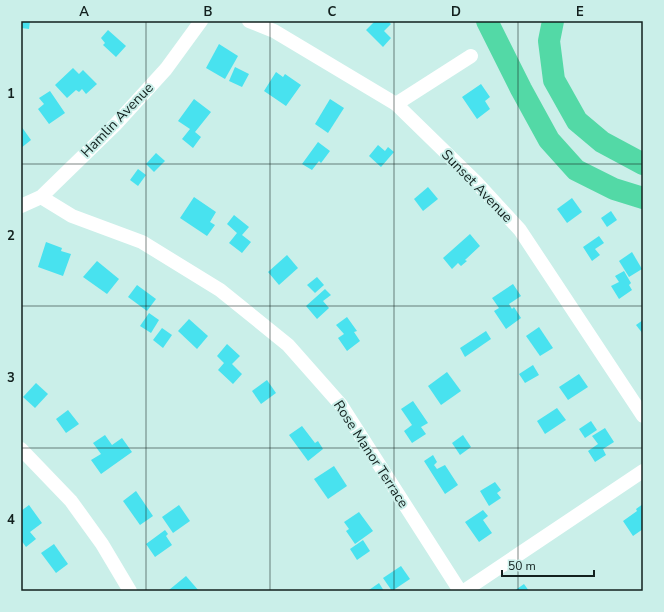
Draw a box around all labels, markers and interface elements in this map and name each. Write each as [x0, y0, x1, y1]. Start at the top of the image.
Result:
text: A [79, 3, 89, 21]
text: B [204, 3, 213, 21]
text: C [328, 3, 337, 21]
text: D [451, 3, 461, 21]
text: E [576, 3, 584, 21]
street label: Hamlin Avenue [77, 79, 157, 161]
text: 1 [7, 85, 15, 103]
street label: Sunset Avenue [437, 145, 517, 227]
text: 2 [7, 227, 15, 245]
text: 3 [7, 369, 15, 387]
street label: Rose Manor Terrace [329, 397, 413, 511]
text: 4 [7, 511, 15, 529]
scale bar [502, 552, 594, 578]
text: 50 m [508, 558, 536, 574]

